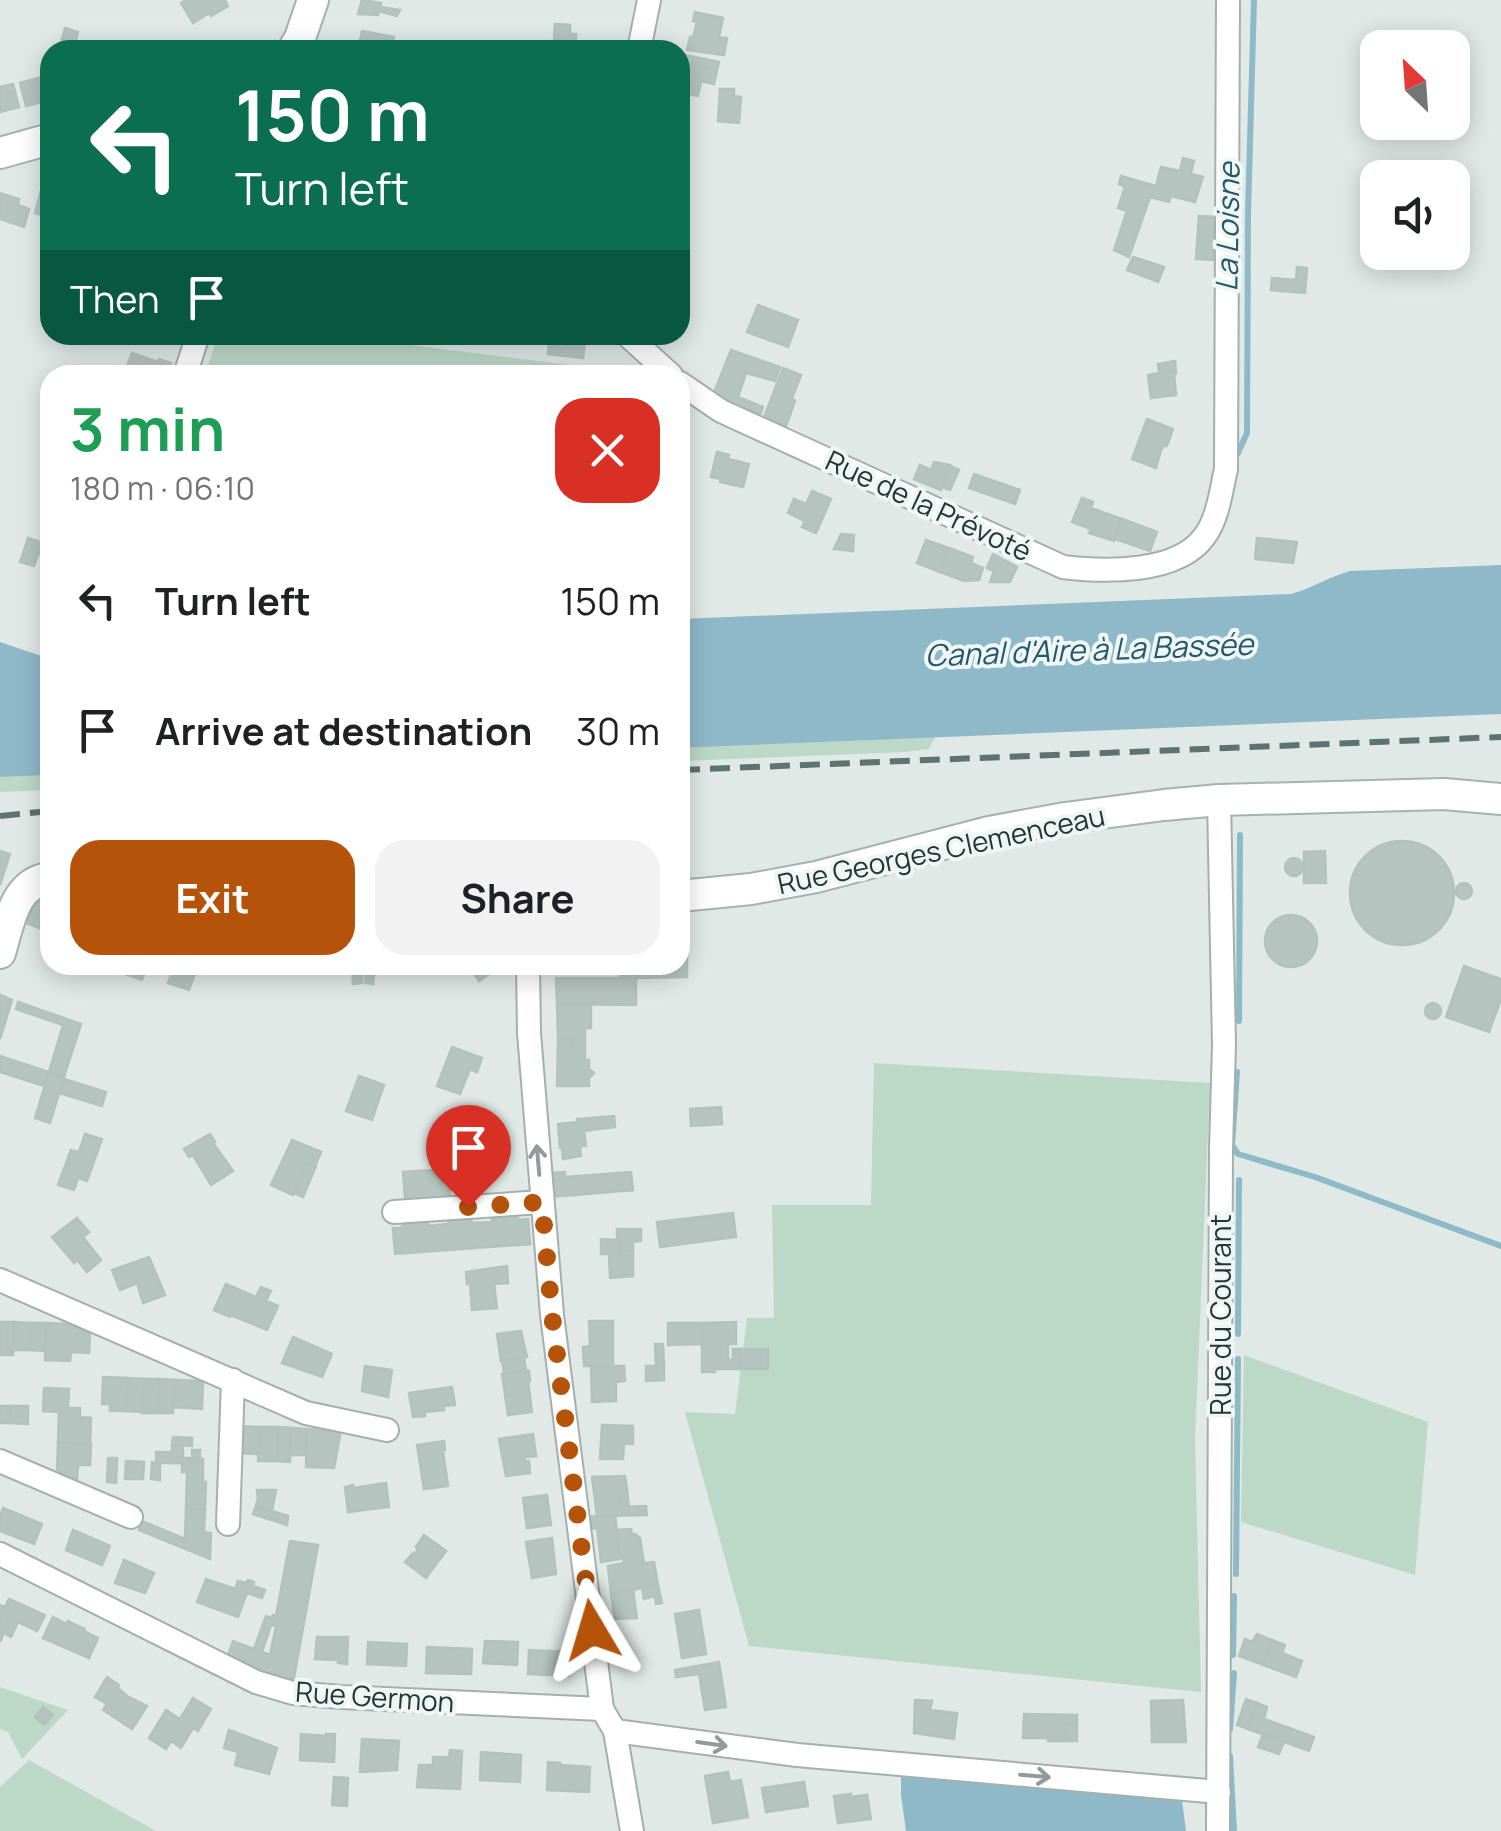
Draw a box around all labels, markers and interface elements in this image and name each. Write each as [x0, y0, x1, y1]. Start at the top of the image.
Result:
north arrow [1360, 30, 1470, 140]
map controls [1360, 30, 1470, 270]
text: 150 m [235, 66, 430, 162]
icon: left [70, 80, 200, 210]
text: Turn left [235, 157, 409, 219]
button: sound [1360, 160, 1470, 270]
water label: La Loisne [1205, 161, 1249, 292]
icon: arrive [179, 270, 234, 325]
text: Then [70, 272, 159, 324]
text: 3 min [70, 387, 225, 469]
button: close [555, 398, 660, 503]
street label: Rue de la Prévoté [820, 441, 1038, 569]
text: 180 m · 06:10 [70, 466, 255, 510]
icon: left [70, 573, 125, 628]
text: Turn left [155, 574, 311, 626]
text: 150 m [560, 574, 660, 626]
water label: Canal d'Aire à La Bassée [924, 623, 1255, 675]
icon: arrive [70, 703, 125, 758]
text: Arrive at destination [155, 704, 532, 756]
text: 30 m [576, 704, 660, 756]
street label: Rue Georges Clemenceau [774, 796, 1108, 902]
button: Exit [70, 840, 355, 955]
button: Share [375, 840, 660, 955]
pin [426, 1105, 511, 1208]
icon: arrive [441, 1120, 496, 1175]
one-way arrow [529, 1145, 548, 1177]
street label: Rue du Courant [1201, 1214, 1239, 1416]
position arrow [540, 1578, 644, 1682]
street label: Rue Germon [294, 1671, 456, 1721]
one-way arrow [695, 1735, 727, 1753]
one-way arrow [1018, 1767, 1051, 1786]

